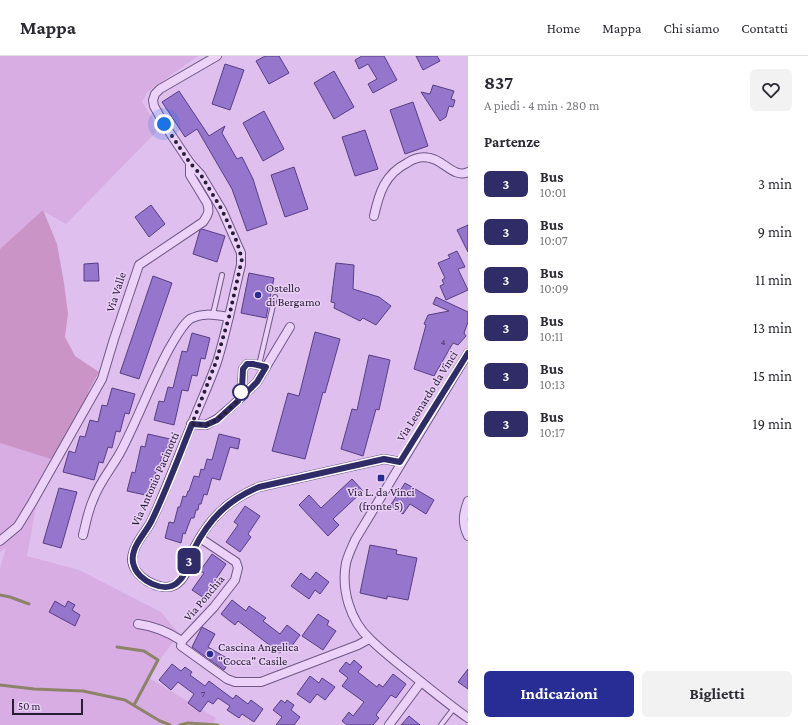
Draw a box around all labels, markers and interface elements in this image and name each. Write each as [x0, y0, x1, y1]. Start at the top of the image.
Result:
text: Mappa [20, 17, 76, 38]
text: Home [547, 20, 580, 36]
text: Mappa [602, 20, 641, 36]
text: Chi siamo [663, 20, 719, 36]
text: Contatti [741, 20, 788, 36]
button: heart [750, 69, 792, 111]
text: 837 [484, 72, 513, 93]
text: A piedi · 4 min · 280 m [484, 98, 599, 113]
your location [154, 114, 174, 134]
text: Partenze [484, 134, 540, 150]
text: Bus [540, 169, 563, 185]
text: 3 [503, 176, 509, 192]
text: 3 min [758, 176, 792, 192]
text: 10:01 [540, 185, 566, 200]
text: Bus [540, 217, 563, 233]
text: 3 [503, 224, 509, 240]
text: 9 min [758, 224, 792, 240]
text: 10:07 [540, 233, 568, 248]
text: Bus [540, 265, 563, 281]
street label: Via Valle [103, 270, 129, 314]
text: 3 [503, 272, 509, 288]
text: 11 min [755, 272, 792, 288]
place label: Ostello di Bergamo [266, 281, 321, 309]
text: 10:09 [540, 281, 569, 296]
marker: Ostello di Bergamo [253, 290, 263, 300]
text: Bus [540, 313, 563, 329]
text: 3 [503, 320, 509, 336]
text: 13 min [753, 320, 792, 336]
text: 10:11 [540, 329, 563, 344]
house number: 4 [440, 336, 446, 347]
street label: Via Leonardo da Vinci [394, 348, 460, 444]
text: Bus [540, 361, 563, 377]
text: 3 [503, 368, 509, 384]
text: 15 min [753, 368, 792, 384]
text: 10:13 [540, 377, 565, 392]
unlabelled marker [232, 383, 250, 401]
text: Bus [540, 409, 563, 425]
text: 3 [503, 416, 509, 432]
text: 19 min [753, 416, 792, 432]
text: 10:17 [540, 425, 565, 440]
street label: Via Antonio Pacinotti [128, 430, 182, 528]
marker: Via L. da Vinci (fronte 5) [376, 473, 386, 483]
place label: Via L. da Vinci (fronte 5) [347, 485, 415, 513]
line badge: 3 [176, 548, 202, 574]
text: 3 [186, 553, 192, 569]
street label: Via Ponchia [181, 572, 228, 624]
place label: Cascina Angelica "Cocca" Casile [218, 640, 299, 668]
marker: Cascina Angelica "Cocca" Casile [205, 649, 215, 659]
button: Indicazioni [484, 671, 634, 717]
button: Biglietti [642, 671, 792, 717]
house number: 7 [201, 688, 206, 699]
scale bar [12, 697, 83, 716]
text: 50 m [18, 700, 40, 712]

